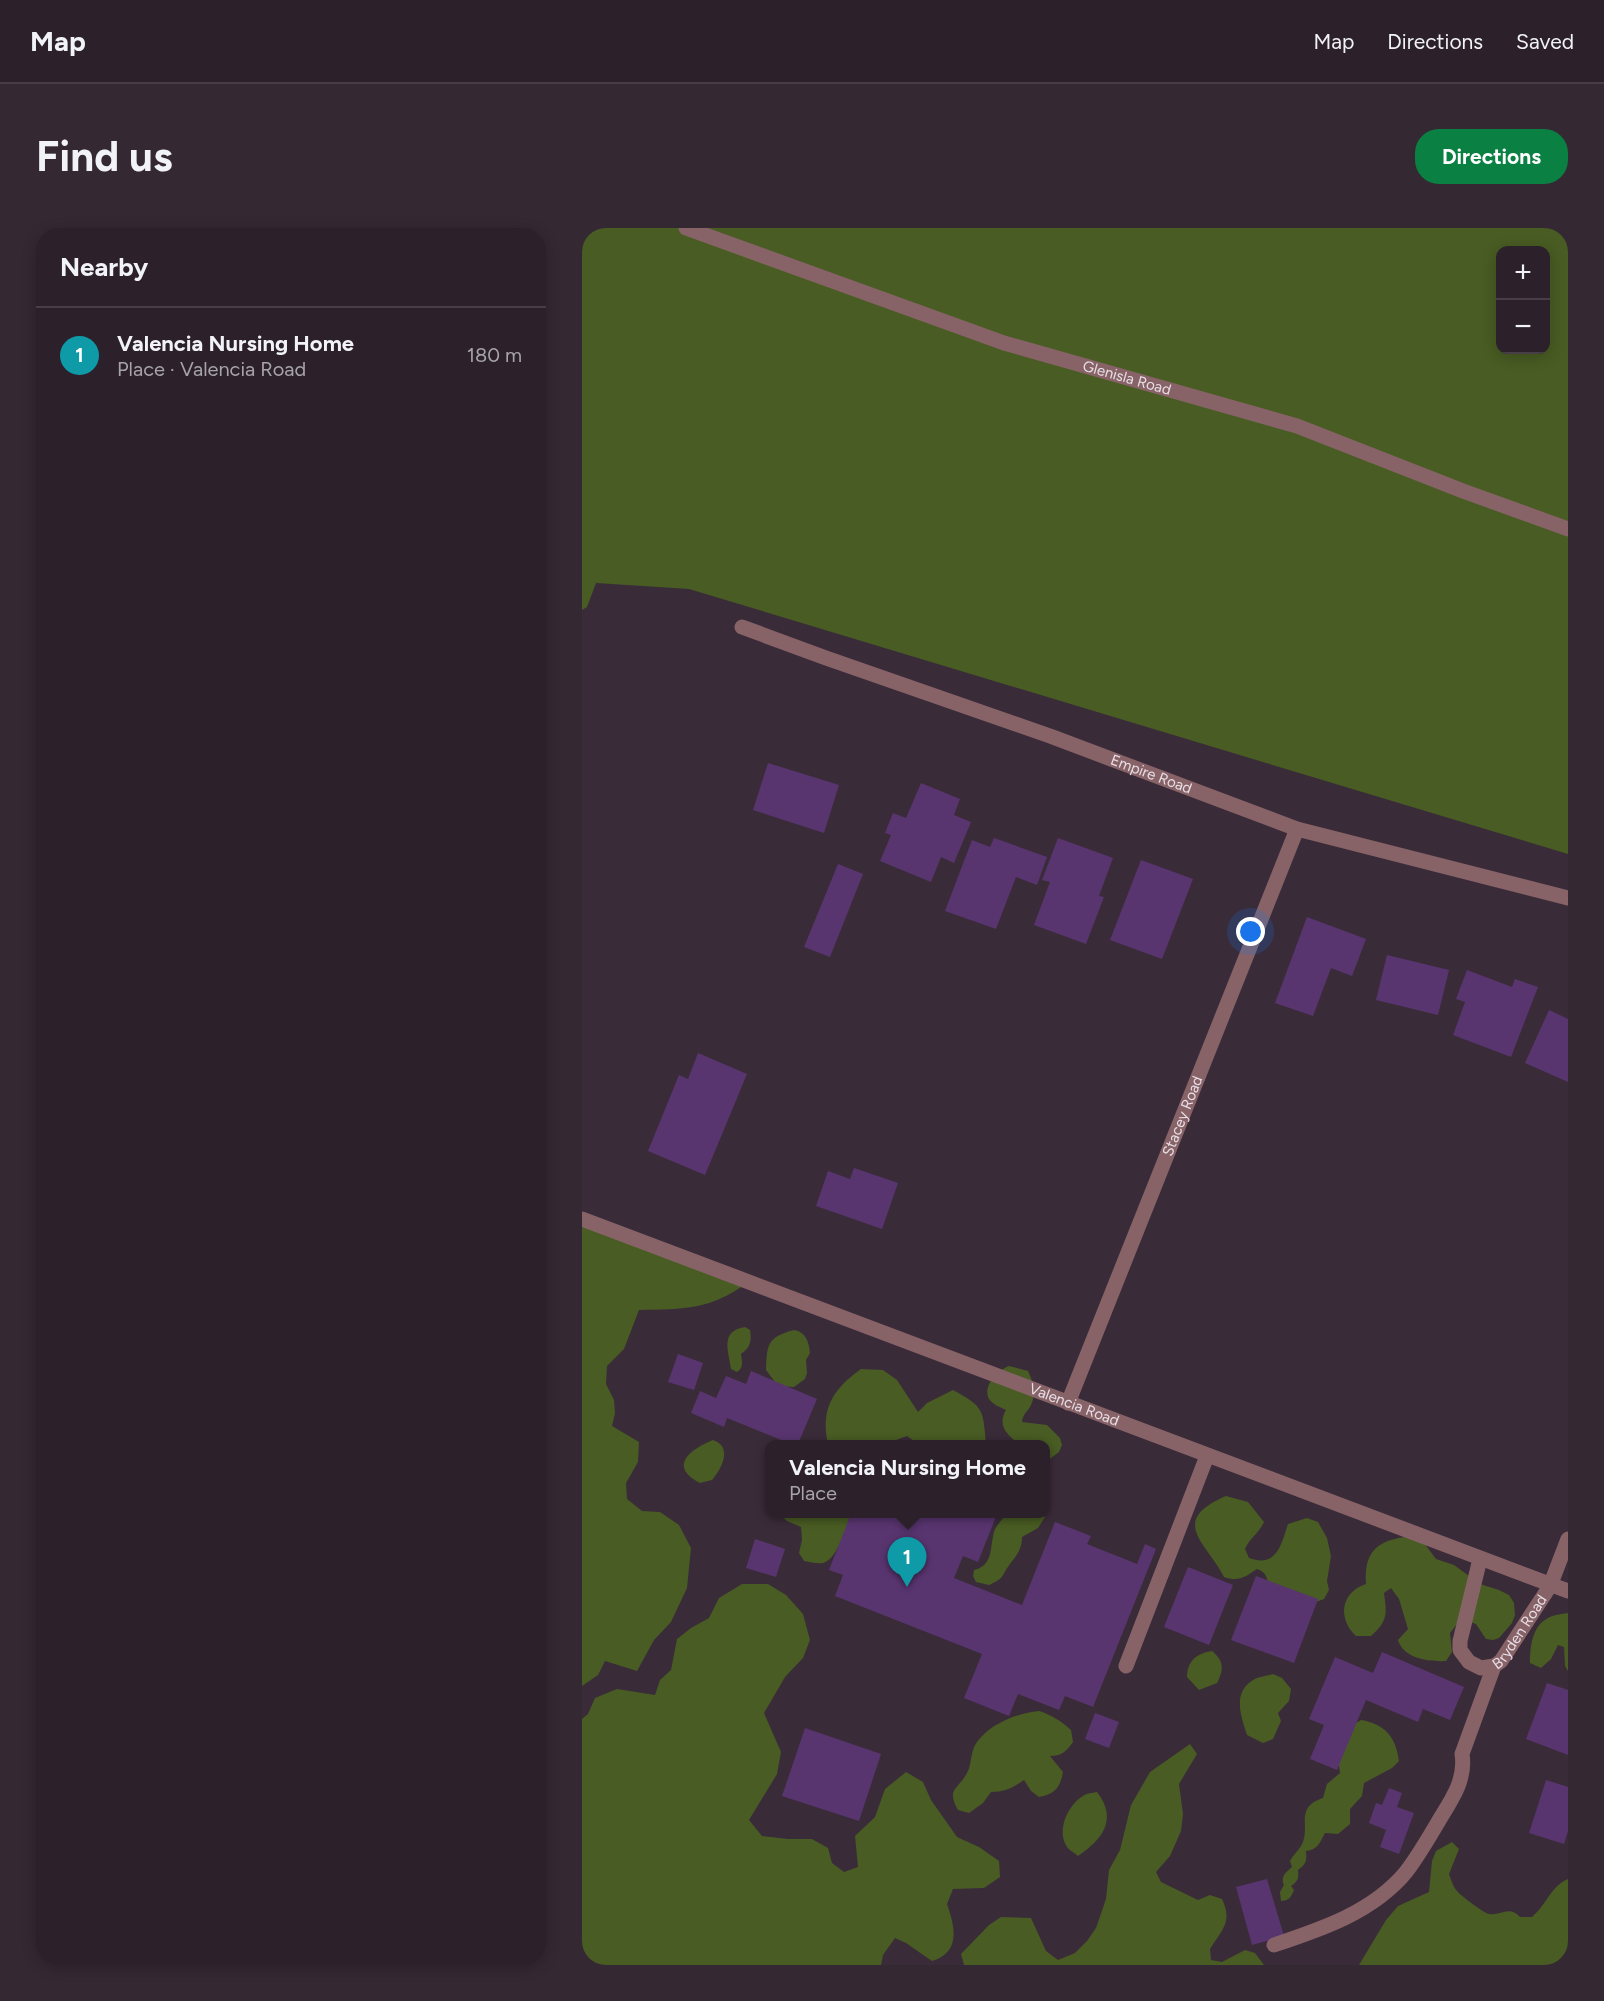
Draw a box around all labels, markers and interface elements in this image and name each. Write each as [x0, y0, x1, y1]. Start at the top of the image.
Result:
text: Map [30, 24, 86, 58]
text: Map [1313, 29, 1354, 54]
text: Directions [1387, 29, 1483, 54]
text: Saved [1516, 29, 1574, 54]
button: Directions [1415, 129, 1568, 184]
text: Find us [36, 131, 173, 182]
map controls [1496, 246, 1550, 354]
button: + [1496, 246, 1550, 300]
text: Nearby [60, 251, 148, 283]
button: − [1496, 300, 1550, 354]
text: Valencia Nursing Home [117, 330, 354, 357]
text: 1 [75, 343, 84, 367]
text: 180 m [467, 343, 522, 367]
text: Place · Valencia Road [117, 357, 306, 381]
street label: Glenisla Road [1081, 357, 1173, 399]
street label: Empire Road [1108, 751, 1195, 798]
your location [1236, 917, 1265, 946]
street label: Stacey Road [1158, 1073, 1207, 1159]
street label: Valencia Road [1027, 1380, 1122, 1430]
popup [765, 1440, 1050, 1518]
text: Valencia Nursing Home [789, 1454, 1026, 1481]
text: Place [789, 1481, 837, 1505]
pin: 1 [888, 1538, 926, 1587]
street label: Bryden Road [1489, 1591, 1551, 1673]

